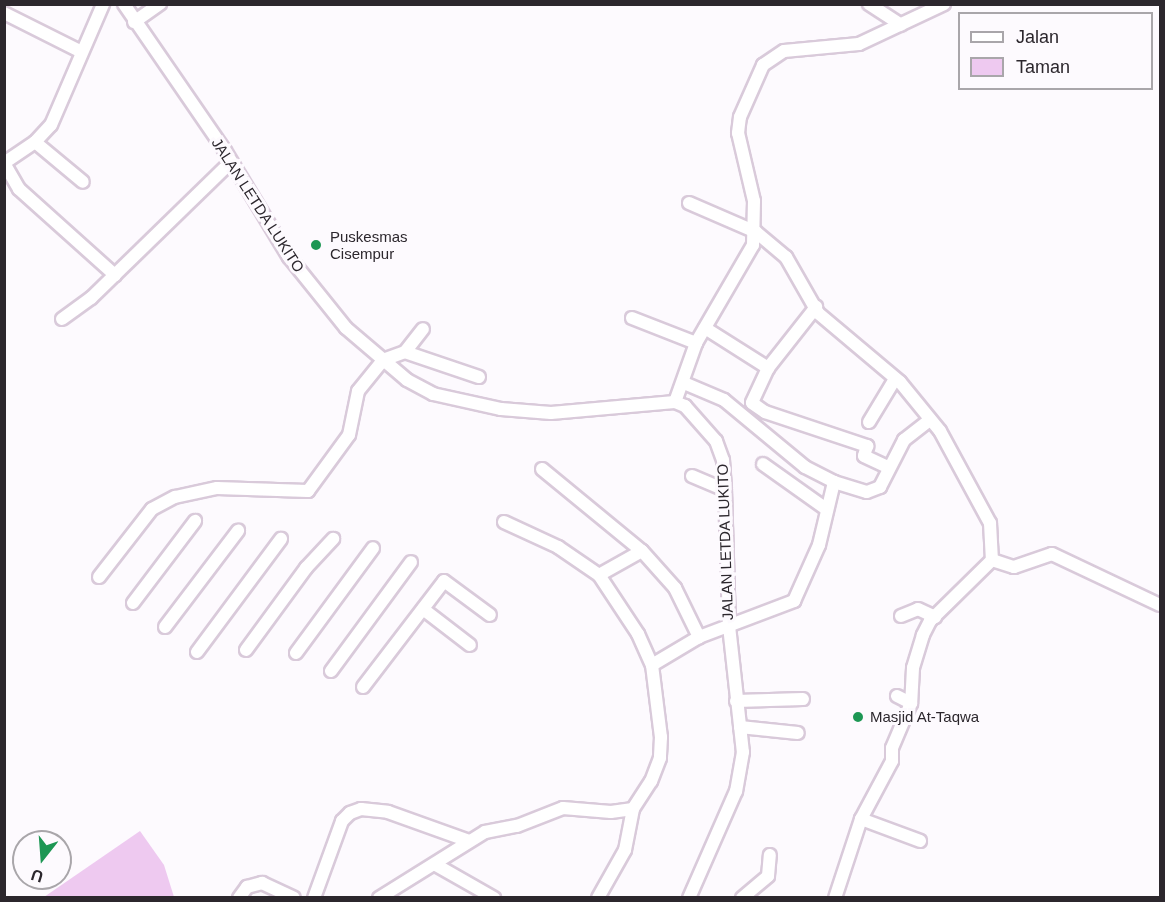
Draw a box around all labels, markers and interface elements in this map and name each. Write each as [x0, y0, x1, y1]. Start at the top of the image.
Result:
legend [958, 12, 1153, 90]
text: Jalan [1016, 27, 1059, 47]
text: Taman [1016, 57, 1070, 77]
street label: JALAN LETDA LUKITO [208, 134, 308, 276]
place label: Puskesmas Cisempur [330, 227, 408, 262]
marker: Puskesmas Cisempur [307, 236, 325, 254]
street label: JALAN LETDA LUKITO [713, 463, 737, 621]
place label: Masjid At-Taqwa [870, 708, 980, 726]
marker: Masjid At-Taqwa [851, 710, 865, 724]
north arrow [12, 830, 72, 890]
text: U [29, 866, 45, 886]

